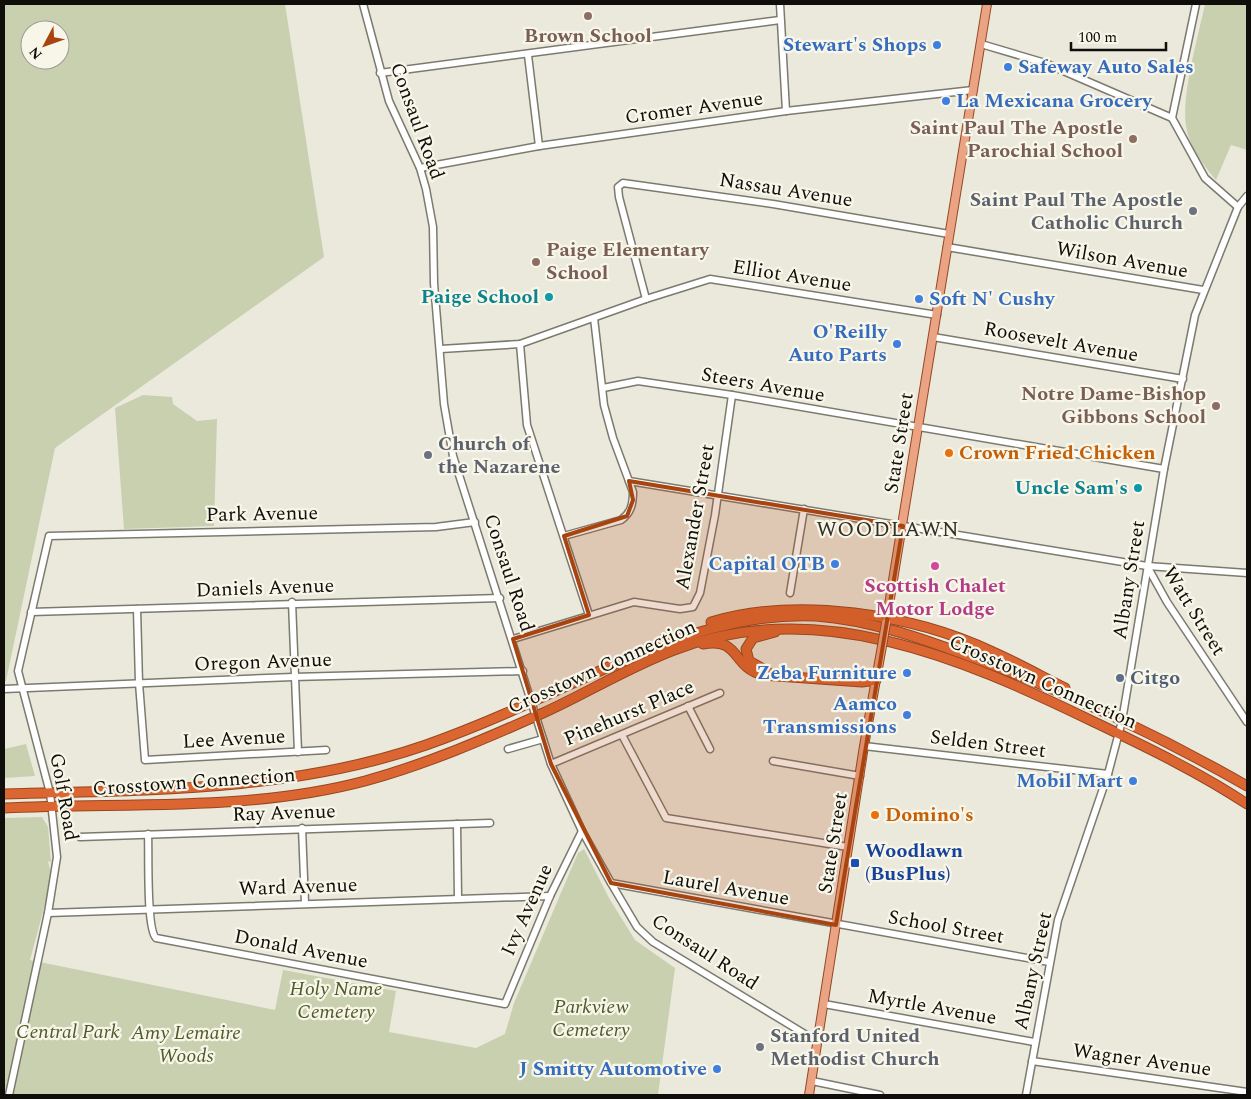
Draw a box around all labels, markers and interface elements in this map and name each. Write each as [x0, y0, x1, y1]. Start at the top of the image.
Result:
marker: Brown School [582, 10, 594, 22]
north arrow [20, 20, 70, 70]
scale bar [1071, 20, 1166, 52]
place label: Brown School [524, 21, 652, 51]
text: 100 m [1078, 26, 1117, 49]
place label: Stewart's Shops [783, 30, 927, 60]
marker: Stewart's Shops [931, 39, 943, 51]
text: N [24, 42, 47, 64]
place label: Safeway Auto Sales [1018, 52, 1194, 82]
street label: Consaul Road [382, 58, 452, 184]
marker: Safeway Auto Sales [1002, 61, 1014, 73]
street label: Cromer Avenue [623, 83, 765, 133]
place label: La Mexicana Grocery [956, 86, 1153, 116]
marker: La Mexicana Grocery [940, 95, 952, 107]
place label: Saint Paul The Apostle Parochial School [910, 113, 1123, 166]
marker: Saint Paul The Apostle Parochial School [1127, 133, 1139, 145]
street label: Nassau Avenue [717, 165, 855, 215]
place label: Saint Paul The Apostle Catholic Church [970, 185, 1183, 238]
marker: Saint Paul The Apostle Catholic Church [1187, 205, 1199, 217]
street label: Wilson Avenue [1054, 234, 1190, 286]
place label: Paige Elementary School [546, 235, 710, 288]
street label: Elliot Avenue [730, 252, 854, 300]
marker: Paige Elementary School [530, 256, 542, 268]
place label: Paige School [421, 282, 539, 312]
place label: Soft N' Cushy [929, 284, 1056, 314]
marker: Paige School [543, 291, 555, 303]
marker: Soft N' Cushy [913, 293, 925, 305]
street label: Roosevelt Avenue [981, 314, 1141, 370]
place label: O'Reilly Auto Parts [788, 317, 888, 370]
marker: O'Reilly Auto Parts [891, 338, 903, 350]
street label: Steers Avenue [699, 359, 827, 411]
place label: Notre Dame-Bishop Gibbons School [1021, 379, 1206, 432]
street label: State Street [876, 390, 922, 496]
marker: Notre Dame-Bishop Gibbons School [1210, 400, 1222, 412]
place label: Church of the Nazarene [438, 429, 561, 482]
place label: Crown Fried Chicken [959, 438, 1156, 468]
street label: Alexander Street [667, 442, 723, 592]
marker: Crown Fried Chicken [943, 447, 955, 459]
marker: Church of the Nazarene [422, 449, 434, 461]
place label: Uncle Sam's [1014, 473, 1128, 503]
marker: Uncle Sam's [1132, 482, 1144, 494]
street label: Park Avenue [206, 498, 318, 530]
street label: Consaul Road [476, 510, 542, 636]
district label: WOODLAWN [816, 514, 960, 546]
street label: Albany Street [1105, 518, 1153, 642]
place label: Capital OTB [709, 549, 825, 579]
marker: Capital OTB [829, 558, 841, 570]
marker: Scottish Chalet Motor Lodge [929, 560, 941, 572]
street label: Watt Street [1155, 560, 1233, 662]
street label: Daniels Avenue [195, 571, 335, 605]
place label: Scottish Chalet Motor Lodge [864, 571, 1006, 624]
street label: Crosstown Connection [503, 612, 701, 722]
street label: Crosstown Connection [944, 627, 1142, 737]
street label: Oregon Avenue [194, 645, 332, 679]
place label: Zeba Furniture [757, 658, 897, 688]
place label: Citgo [1130, 663, 1180, 693]
marker: Zeba Furniture [901, 667, 913, 679]
street label: Pinehurst Place [559, 672, 699, 754]
marker: Citgo [1114, 672, 1126, 684]
place label: Aamco Transmissions [763, 689, 897, 742]
marker: Aamco Transmissions [901, 709, 913, 721]
street label: Lee Avenue [182, 721, 286, 757]
street label: Selden Street [928, 722, 1048, 766]
street label: Golf Road [42, 751, 86, 843]
street label: Crosstown Connection [92, 760, 296, 804]
place label: Mobil Mart [1016, 766, 1123, 796]
marker: Mobil Mart [1127, 775, 1139, 787]
street label: State Street [810, 790, 856, 896]
street label: Ray Avenue [232, 796, 336, 830]
place label: Domino's [885, 800, 974, 830]
marker: Domino's [869, 809, 881, 821]
place label: Woodlawn (BusPlus) [865, 836, 963, 889]
marker: Woodlawn (BusPlus) [849, 857, 861, 869]
street label: Ivy Avenue [493, 859, 561, 961]
street label: Laurel Avenue [660, 862, 792, 914]
street label: Ward Avenue [238, 870, 358, 904]
street label: School Street [886, 902, 1006, 952]
street label: Consaul Road [645, 906, 765, 998]
street label: Albany Street [1006, 909, 1060, 1033]
street label: Donald Avenue [232, 921, 370, 977]
park label: Holy Name Cemetery [290, 974, 383, 1027]
street label: Myrtle Avenue [865, 981, 999, 1033]
park label: Parkview Cemetery [552, 992, 630, 1045]
park label: Central Park [16, 1017, 121, 1047]
park label: Amy Lemaire Woods [130, 1018, 241, 1071]
place label: Stanford United Methodist Church [770, 1021, 940, 1074]
street label: Wagner Avenue [1071, 1035, 1213, 1085]
marker: Stanford United Methodist Church [754, 1041, 766, 1053]
place label: J Smitty Automotive [519, 1054, 707, 1084]
marker: J Smitty Automotive [711, 1063, 723, 1075]

